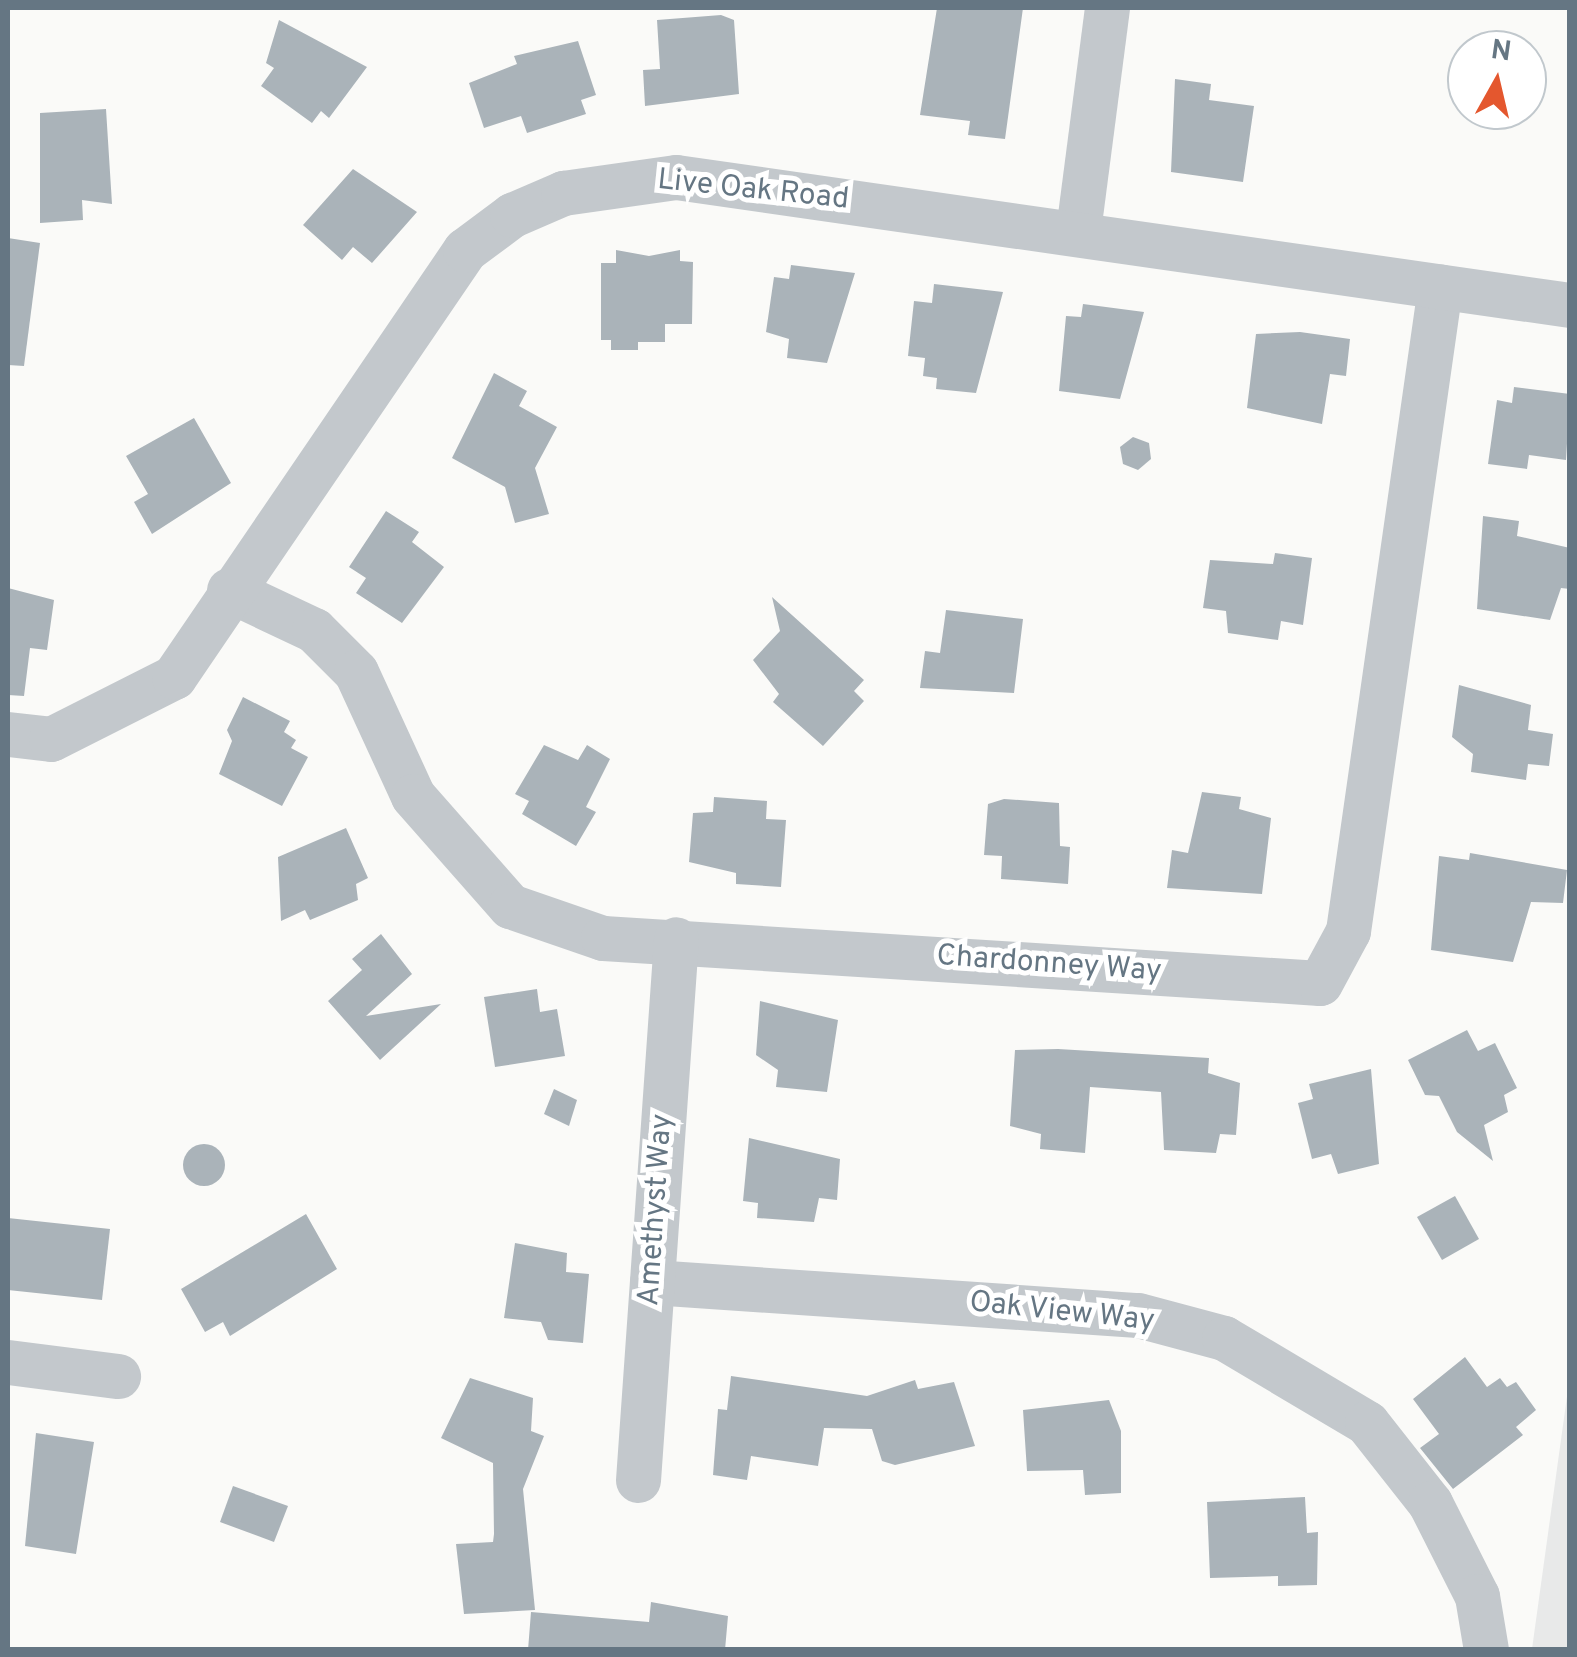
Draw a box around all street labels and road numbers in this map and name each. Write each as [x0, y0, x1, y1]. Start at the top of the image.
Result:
street label: Live Oak Road [655, 163, 851, 219]
street label: Chardonney Way [935, 939, 1163, 991]
street label: Amethyst Way [632, 1112, 682, 1308]
street label: Oak View Way [967, 1285, 1157, 1341]

